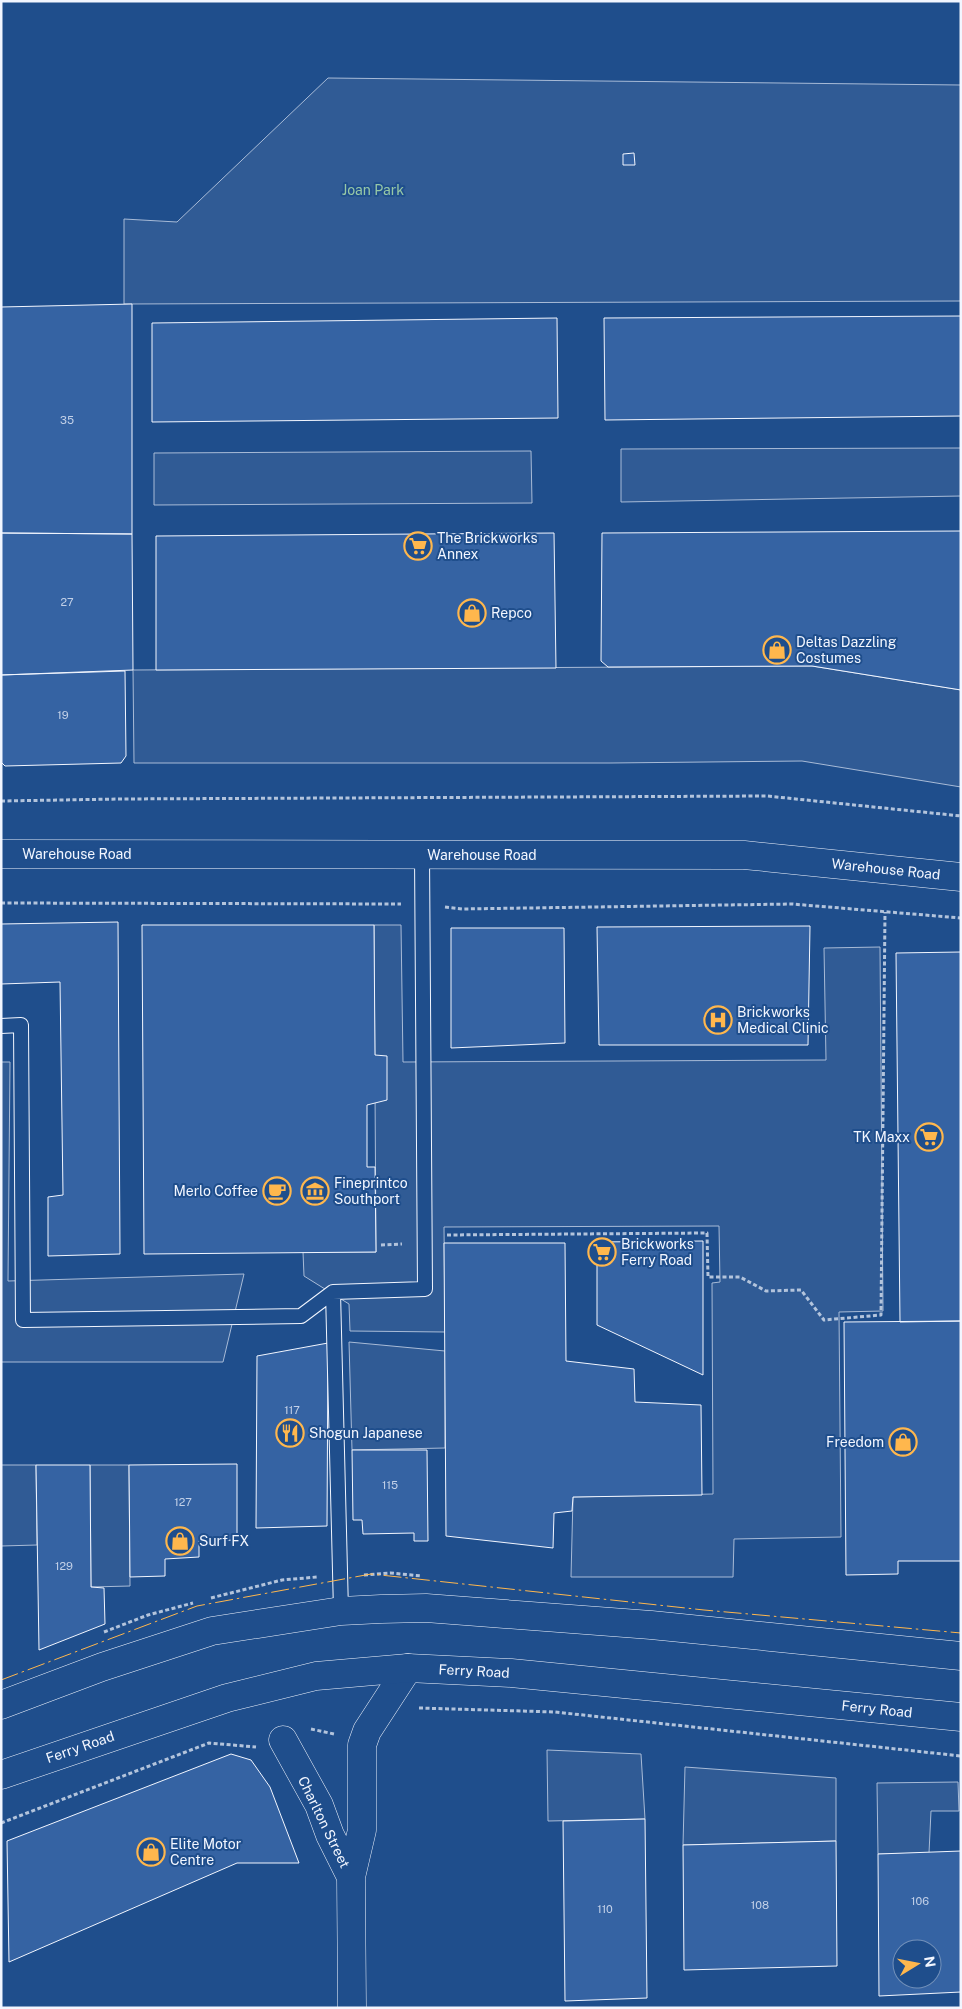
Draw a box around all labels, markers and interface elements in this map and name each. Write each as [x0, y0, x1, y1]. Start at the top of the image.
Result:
park label: Joan Park [342, 182, 404, 198]
house number: 35 [60, 414, 74, 426]
place label: The Brickworks Annex [437, 530, 537, 562]
supermarket icon: The Brickworks Annex [403, 531, 433, 561]
house number: 27 [60, 596, 74, 608]
shop icon: Repco [457, 598, 487, 628]
place label: Repco [491, 605, 532, 621]
place label: Deltas Dazzling Costumes [796, 634, 897, 666]
shop icon: Deltas Dazzling Costumes [762, 635, 792, 665]
house number: 19 [57, 709, 69, 721]
street label: Warehouse Road [22, 846, 132, 862]
street label: Warehouse Road [427, 847, 537, 863]
street label: Warehouse Road [831, 855, 941, 883]
place label: Brickworks Medical Clinic [737, 1004, 829, 1036]
hospital icon: Brickworks Medical Clinic [703, 1005, 733, 1035]
supermarket icon: TK Maxx [914, 1122, 944, 1152]
place label: TK Maxx [853, 1129, 910, 1145]
place label: Fineprintco Southport [334, 1175, 408, 1207]
cafe icon: Merlo Coffee [262, 1176, 292, 1206]
museum icon: Fineprintco Southport [300, 1176, 330, 1206]
place label: Merlo Coffee [173, 1183, 258, 1199]
place label: Brickworks Ferry Road [621, 1236, 694, 1268]
supermarket icon: Brickworks Ferry Road [587, 1237, 617, 1267]
house number: 117 [284, 1404, 300, 1416]
restaurant icon: Shogun Japanese [275, 1418, 305, 1448]
place label: Shogun Japanese [309, 1425, 423, 1441]
shop icon: Freedom [888, 1427, 918, 1457]
place label: Freedom [826, 1434, 884, 1450]
house number: 115 [382, 1479, 398, 1491]
house number: 127 [174, 1496, 192, 1508]
shop icon: Surf FX [165, 1526, 195, 1556]
place label: Surf FX [199, 1533, 249, 1549]
house number: 129 [55, 1560, 73, 1572]
street label: Ferry Road [438, 1661, 510, 1681]
street label: Ferry Road [841, 1697, 913, 1721]
street label: Ferry Road [44, 1728, 116, 1766]
street label: Charlton Street [295, 1773, 353, 1871]
place label: Elite Motor Centre [170, 1836, 241, 1868]
shop icon: Elite Motor Centre [136, 1837, 166, 1867]
house number: 106 [911, 1895, 929, 1907]
house number: 108 [751, 1899, 769, 1911]
house number: 110 [597, 1903, 613, 1915]
north arrow [892, 1939, 942, 1989]
text: N [921, 1955, 939, 1969]

